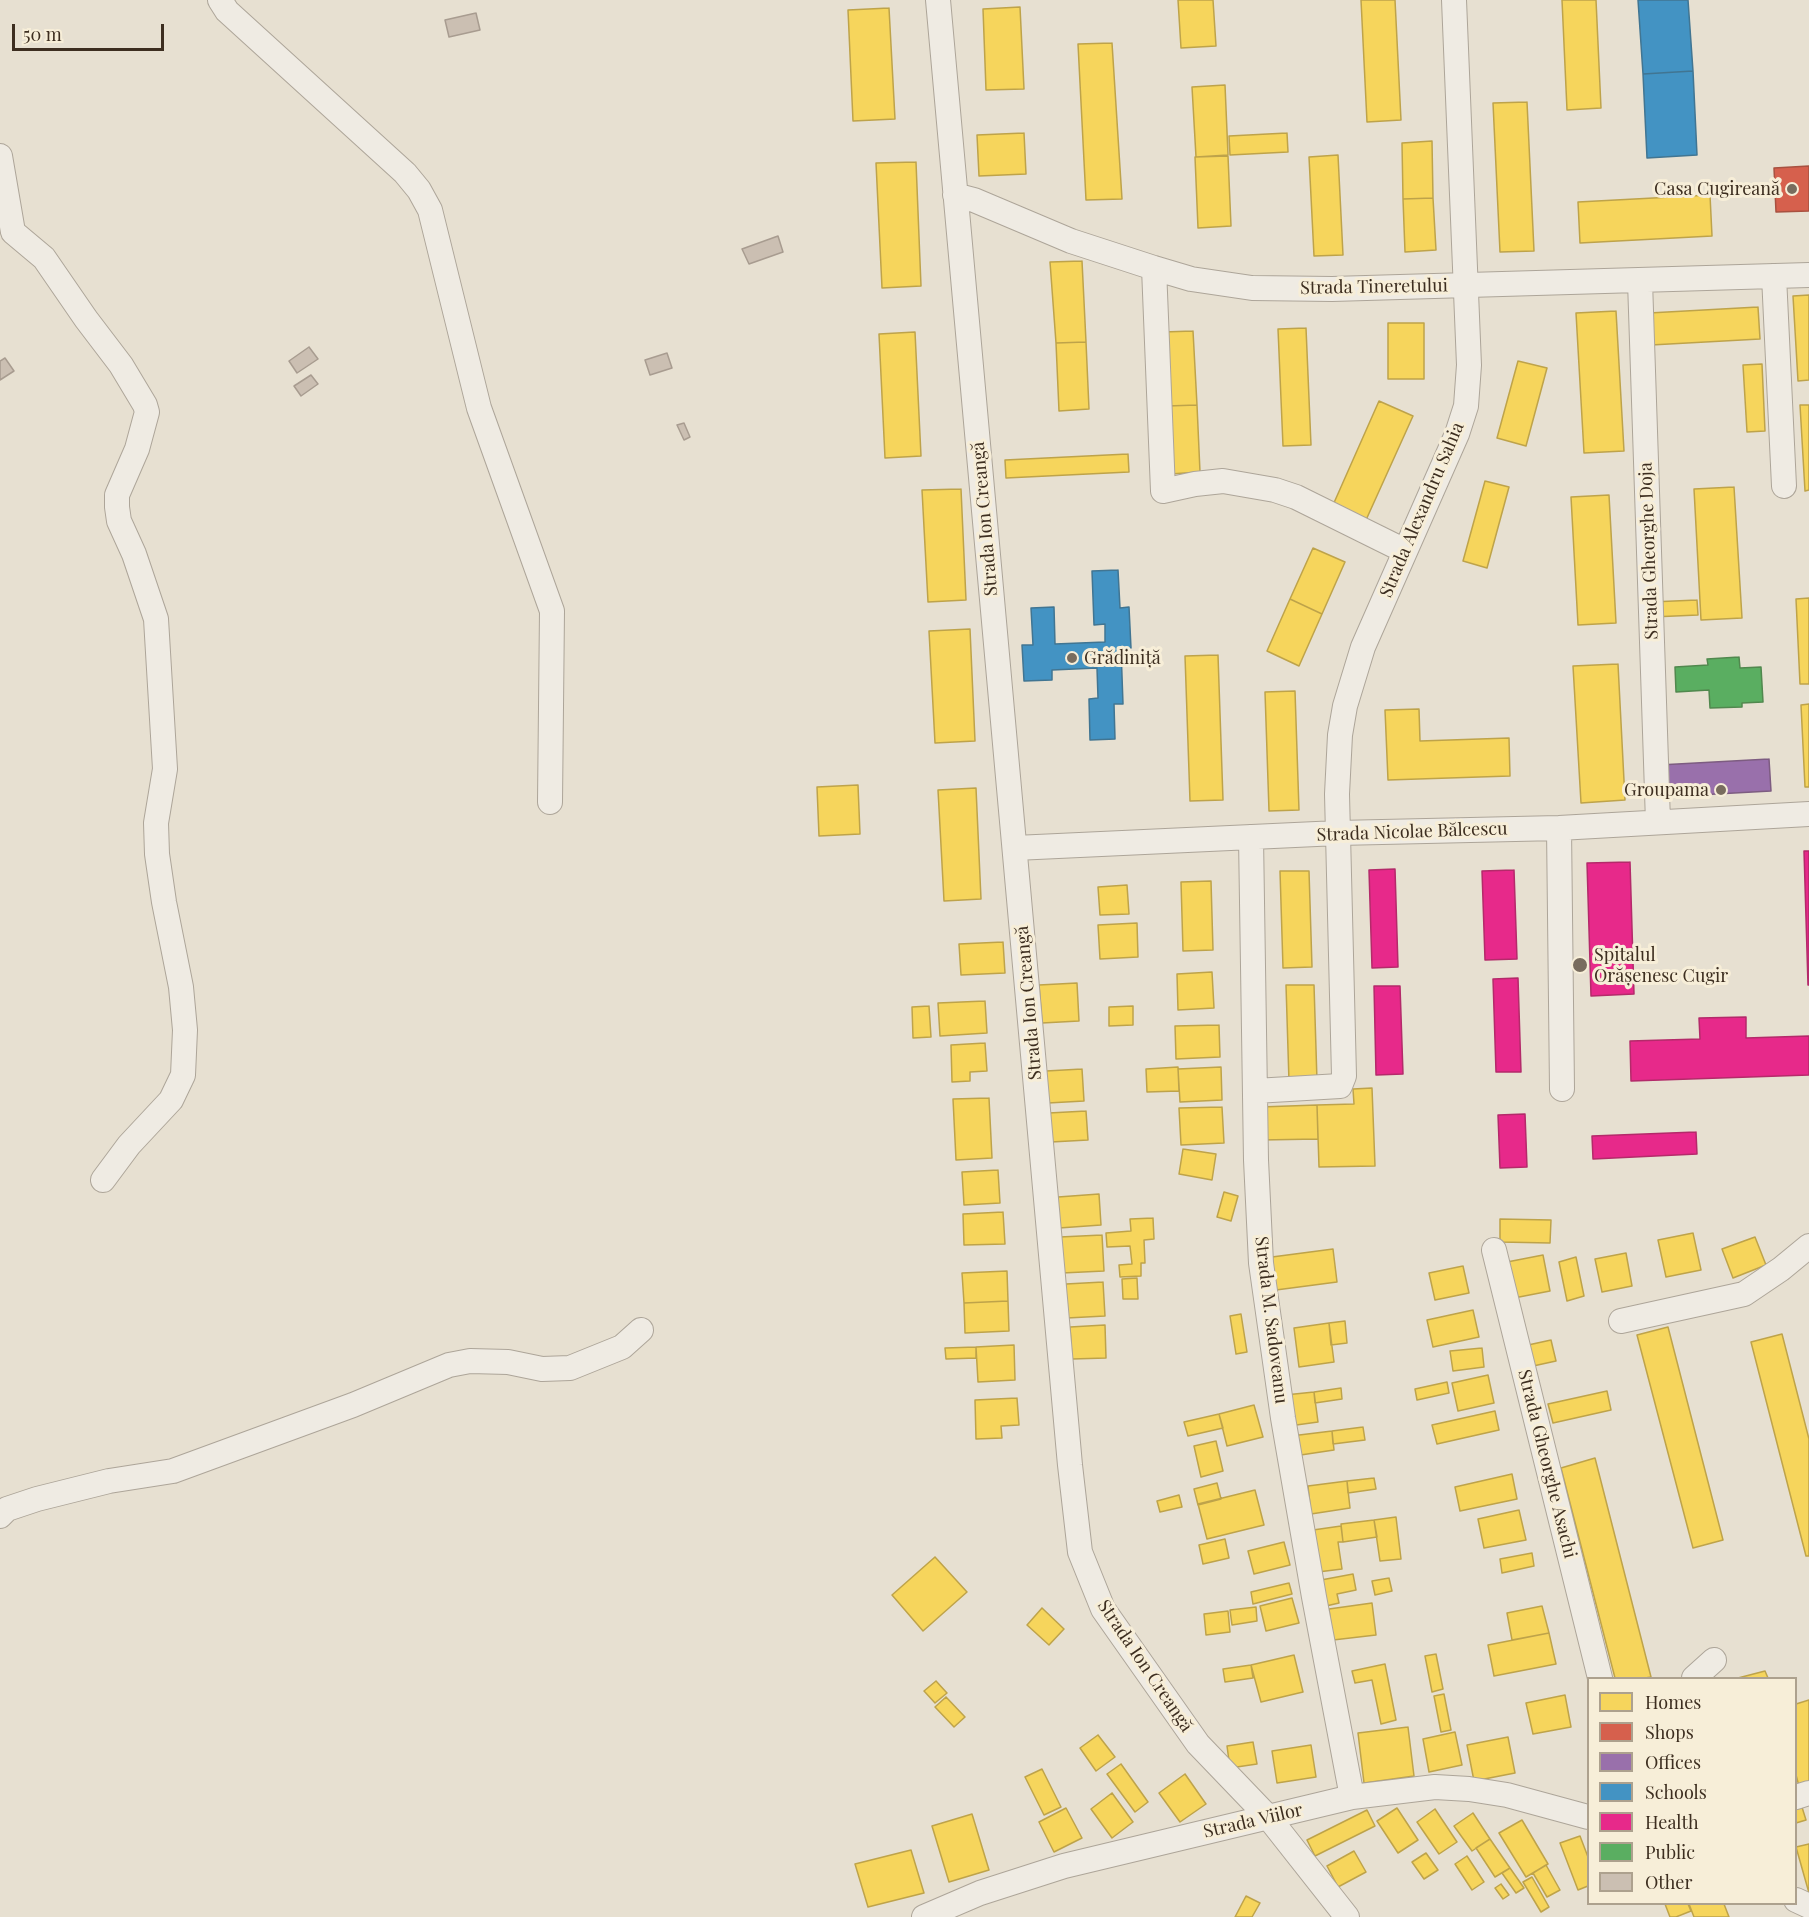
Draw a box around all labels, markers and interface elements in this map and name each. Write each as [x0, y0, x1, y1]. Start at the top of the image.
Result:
scale bar [15, 12, 166, 50]
text: 50 m [23, 22, 62, 46]
place label: Casa Cugireană [1654, 178, 1780, 200]
marker: Casa Cugireană [1785, 182, 1799, 196]
street label: Strada Tineretului [1300, 275, 1448, 299]
street label: Strada Alexandru Sahia [1375, 419, 1469, 601]
street label: Strada Ion Creangă [967, 441, 1003, 597]
street label: Strada Gheorghe Doja [1635, 462, 1663, 640]
place label: Grădiniță [1084, 647, 1161, 669]
marker: Grădiniță [1065, 651, 1079, 665]
place label: Groupama [1624, 779, 1709, 801]
marker: Groupama [1714, 783, 1728, 797]
street label: Strada Nicolae Bălcescu [1316, 818, 1508, 846]
street label: Strada Ion Creangă [1011, 925, 1047, 1081]
place label: Spitalul Orășenesc Cugir [1594, 944, 1728, 986]
marker: Spitalul Orășenesc Cugir [1571, 956, 1589, 974]
street label: Strada M. Sadoveanu [1250, 1235, 1292, 1405]
street label: Strada Gheorghe Asachi [1513, 1367, 1581, 1561]
street label: Strada Ion Creangă [1093, 1596, 1197, 1736]
legend [1587, 1677, 1797, 1905]
text: Homes [1645, 1690, 1701, 1714]
text: Shops [1645, 1720, 1694, 1744]
text: Offices [1645, 1750, 1701, 1774]
text: Schools [1645, 1780, 1707, 1804]
street label: Strada Viilor [1201, 1799, 1305, 1843]
text: Health [1645, 1810, 1698, 1834]
text: Public [1645, 1840, 1695, 1864]
text: Other [1645, 1870, 1692, 1894]

